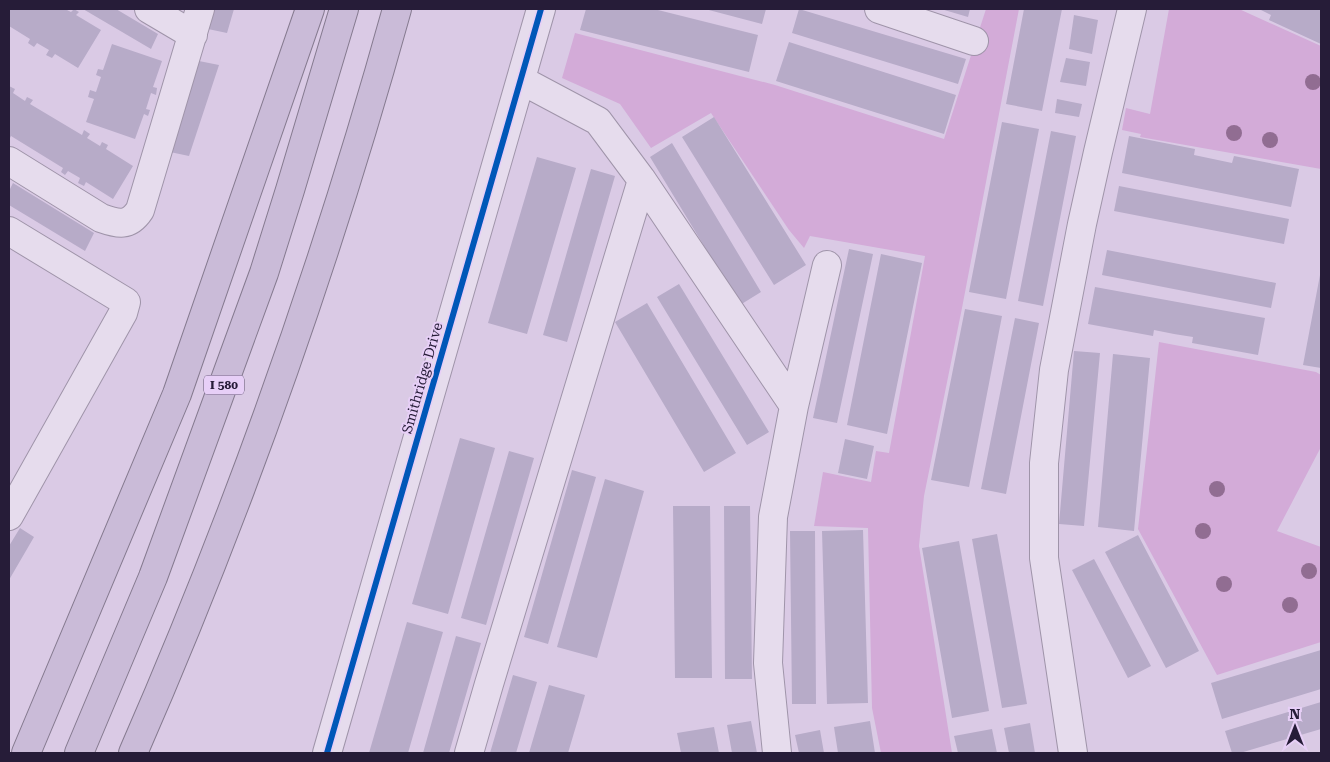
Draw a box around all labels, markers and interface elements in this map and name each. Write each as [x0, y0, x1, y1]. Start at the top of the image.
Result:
street label: Smithridge Drive [398, 320, 446, 435]
road number: I 580 [204, 376, 244, 394]
north arrow [1270, 702, 1320, 752]
text: N [1290, 706, 1301, 722]

